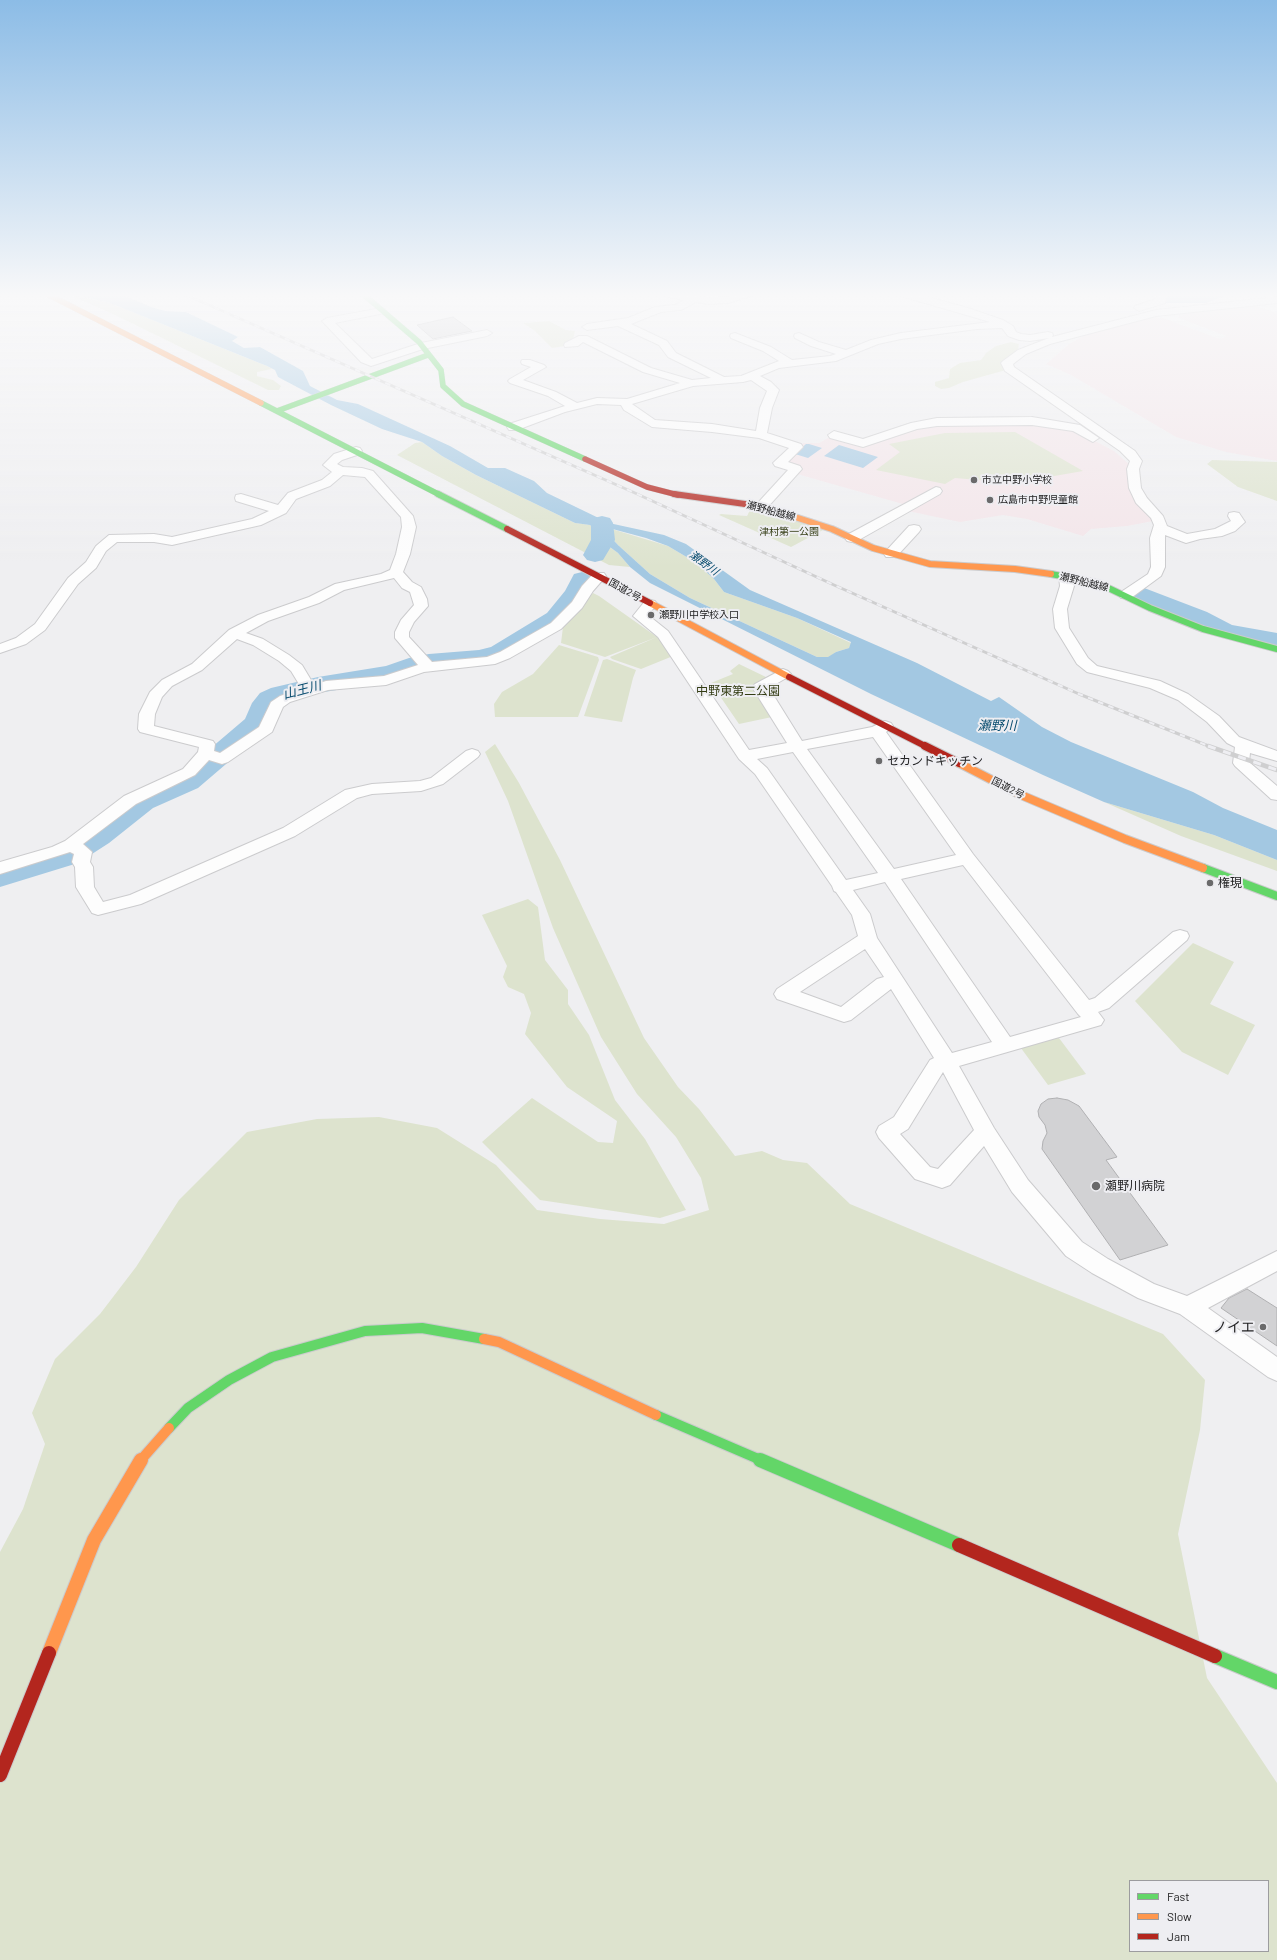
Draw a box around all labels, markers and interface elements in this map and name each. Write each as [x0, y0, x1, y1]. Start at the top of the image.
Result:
place label: 市立中野小学校 [982, 474, 1052, 486]
marker: 市立中野小学校 [969, 475, 979, 485]
place label: 広島市中野児童館 [998, 494, 1078, 506]
marker: 広島市中野児童館 [985, 495, 995, 505]
street label: 瀬野船越線 [745, 499, 797, 523]
park label: 津村第一公園 [759, 526, 819, 538]
water label: 瀬野川 [687, 548, 721, 578]
street label: 瀬野船越線 [1058, 570, 1110, 594]
street label: 国道2号 [607, 576, 643, 604]
place label: 瀬野川中学校入口 [659, 609, 739, 621]
marker: 瀬野川中学校入口 [646, 610, 656, 620]
water label: 山王川 [281, 677, 323, 703]
park label: 中野東第二公園 [696, 684, 780, 698]
water label: 瀬野川 [978, 718, 1016, 734]
place label: セカンドキッチン [887, 754, 983, 768]
marker: セカンドキッチン [874, 756, 884, 766]
street label: 国道2号 [990, 775, 1026, 801]
place label: 権現 [1218, 876, 1242, 890]
marker: 権現 [1205, 878, 1215, 888]
place label: 瀬野川病院 [1105, 1179, 1165, 1193]
marker: 瀬野川病院 [1090, 1180, 1102, 1192]
place label: ノイエ [1213, 1319, 1255, 1335]
marker: ノイエ [1258, 1322, 1268, 1332]
legend [1129, 1880, 1269, 1952]
text: Fast [1167, 1889, 1190, 1903]
text: Slow [1167, 1909, 1192, 1923]
text: Jam [1167, 1929, 1190, 1943]

